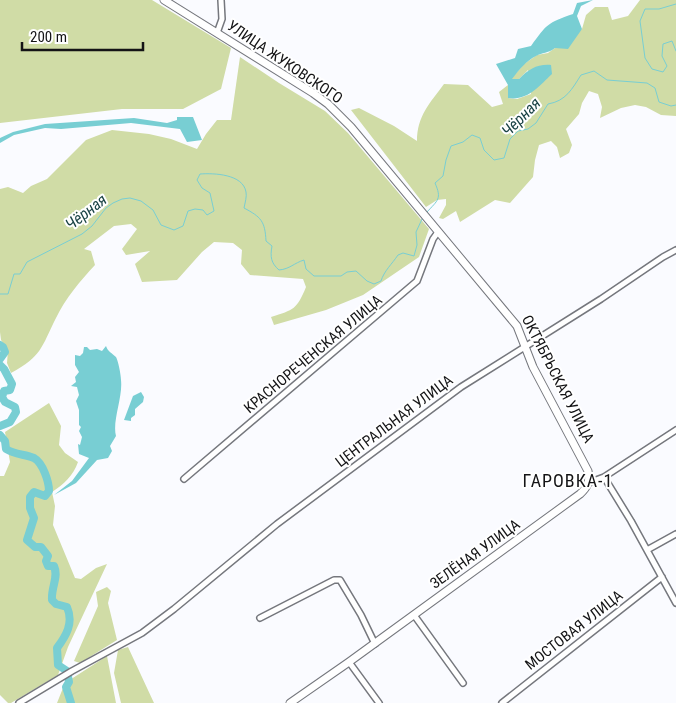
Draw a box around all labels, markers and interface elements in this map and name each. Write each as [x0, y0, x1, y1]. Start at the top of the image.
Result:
street label: УЛИЦА ЖУКОВСКОГО [224, 17, 346, 107]
scale bar [22, 20, 144, 52]
text: 200 m [30, 28, 67, 46]
water label: Чёрная [498, 93, 545, 140]
water label: Чёрная [62, 190, 111, 234]
street label: КРАСНОРЕЧЕНСКАЯ УЛИЦА [240, 291, 386, 417]
street label: ОКТЯБРЬСКАЯ УЛИЦА [518, 312, 598, 446]
street label: ЦЕНТРАЛЬНАЯ УЛИЦА [332, 371, 456, 471]
district label: ГАРОВКА-1 [523, 470, 613, 491]
street label: ЗЕЛЁНАЯ УЛИЦА [427, 515, 524, 593]
street label: МОСТОВАЯ УЛИЦА [522, 586, 627, 674]

